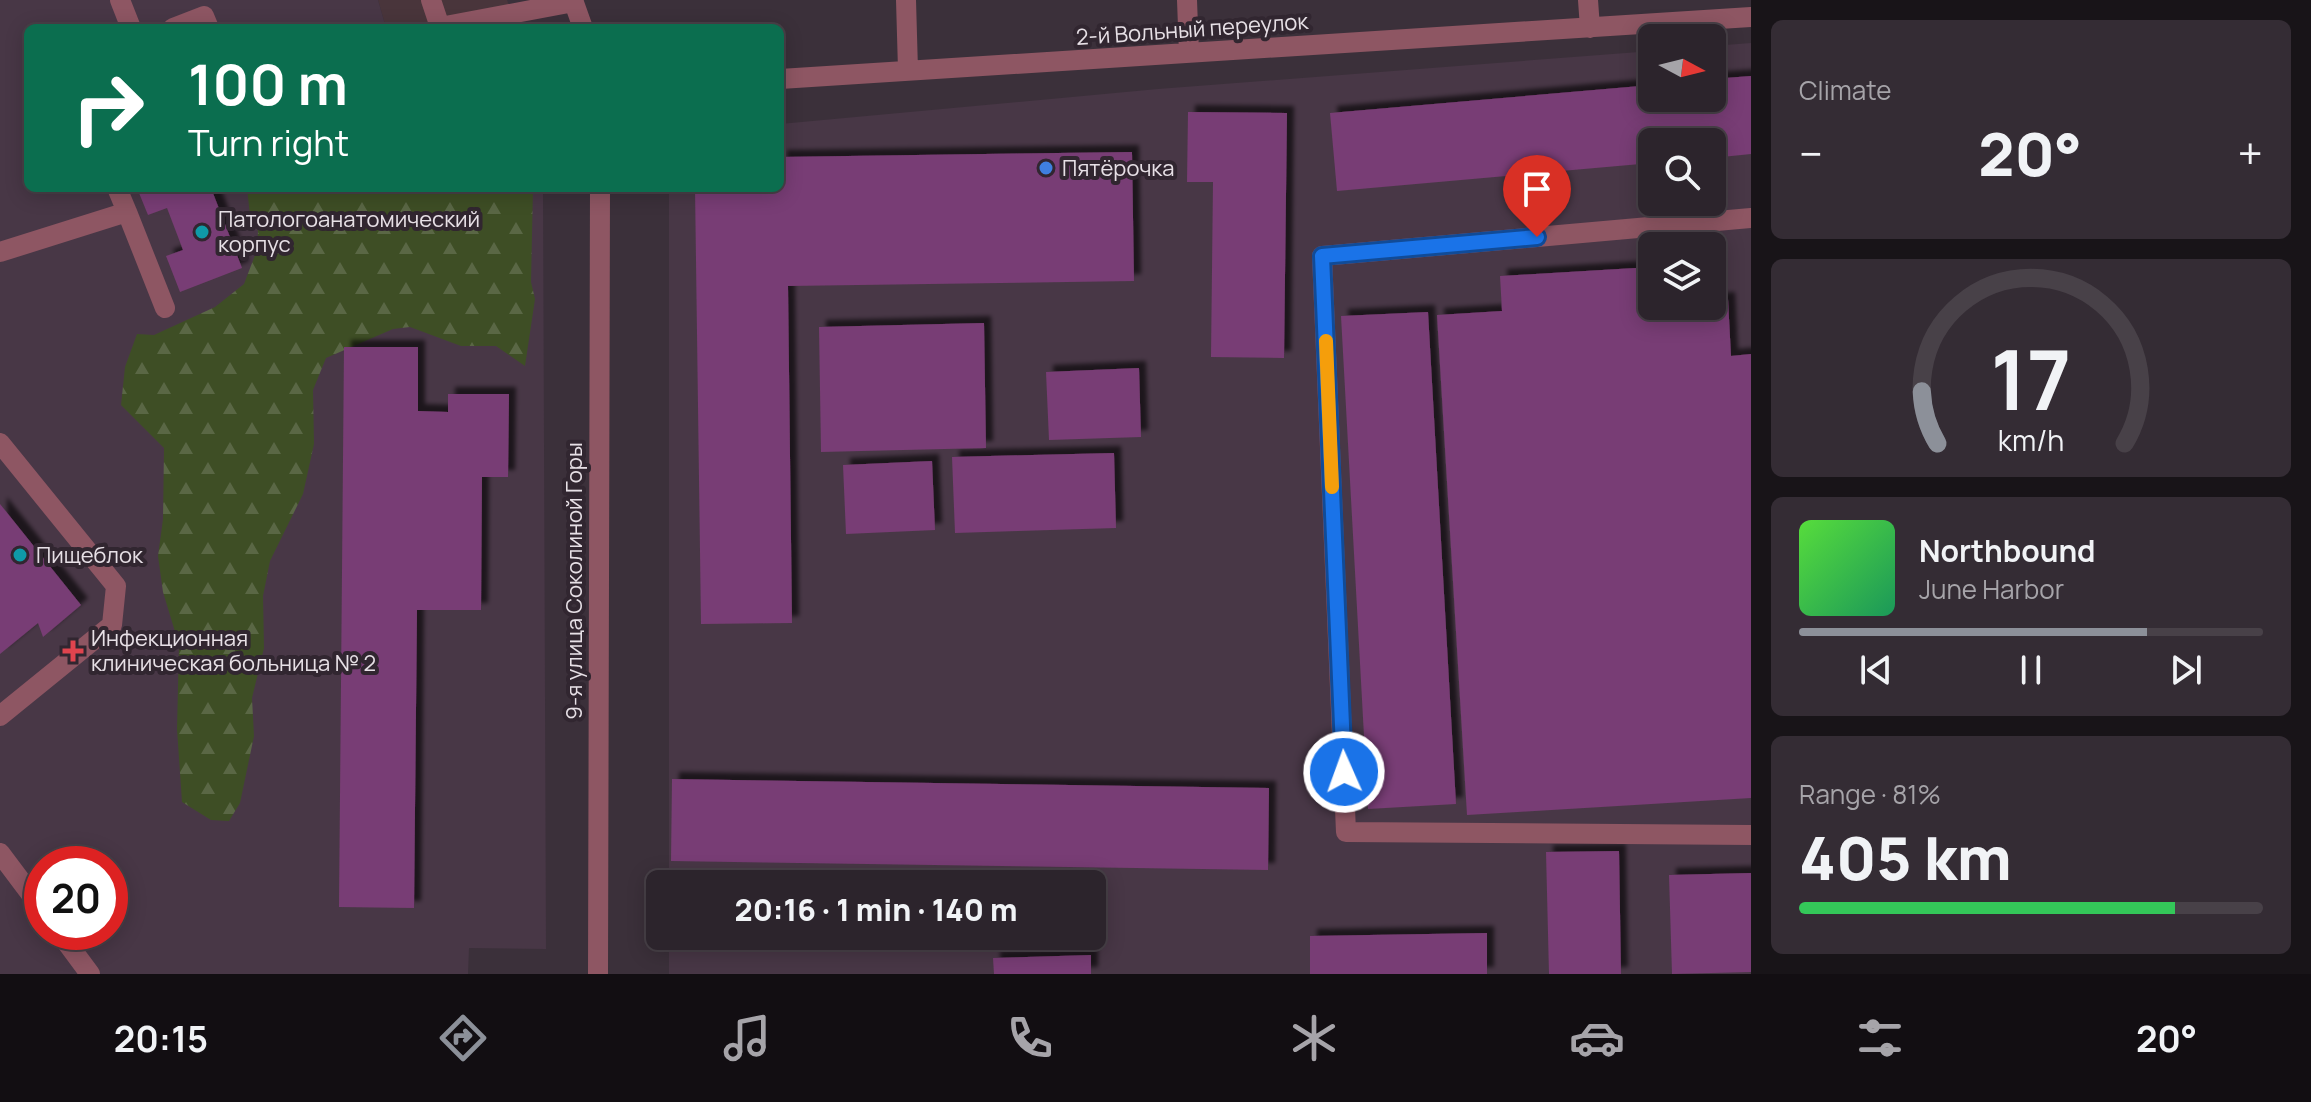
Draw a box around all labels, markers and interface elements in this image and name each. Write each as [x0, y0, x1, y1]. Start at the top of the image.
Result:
street label: 2-й Вольный переулок [1075, 6, 1310, 52]
north arrow [1638, 24, 1726, 112]
map controls [1638, 24, 1726, 320]
text: 100 m [188, 45, 348, 122]
icon: right [56, 56, 160, 160]
text: Climate [1799, 72, 1891, 108]
text: 20° [1978, 112, 2082, 194]
text: Turn right [188, 118, 349, 167]
text: − [1799, 123, 1823, 183]
text: + [2238, 123, 2263, 183]
button: search [1638, 128, 1726, 216]
place label: Пятёрочка [1062, 153, 1175, 183]
pin [1503, 155, 1571, 237]
marker: Пятёрочка [1037, 159, 1055, 177]
icon: arrive [1515, 167, 1559, 211]
place label: Патологоанатомический корпус [218, 204, 480, 259]
marker: Патологоанатомический корпус [193, 223, 211, 241]
button: layers [1638, 232, 1726, 320]
text: 17 [1991, 320, 2071, 434]
text: km/h [1998, 421, 2064, 460]
street label: 9-я улица Соколиной Горы [559, 442, 589, 720]
text: Northbound [1919, 530, 2096, 571]
place label: Пищеблок [36, 540, 144, 570]
marker: Пищеблок [11, 546, 29, 564]
text: June Harbor [1919, 571, 2064, 607]
place label: Инфекционная клиническая больница № 2 [91, 623, 376, 678]
marker: Инфекционная клиническая больница № 2 [62, 640, 84, 662]
icon: previous [1854, 648, 1898, 692]
icon: pause [2009, 648, 2053, 692]
icon: next [2164, 648, 2208, 692]
position arrow [1302, 730, 1386, 814]
text: Range · 81% [1799, 776, 1941, 812]
text: 405 km [1799, 816, 2012, 898]
speed limit sign: 20 [24, 846, 128, 950]
text: 20:16 · 1 min · 140 m [735, 889, 1017, 930]
icon: directions [435, 1010, 491, 1066]
icon: music [719, 1010, 775, 1066]
icon: phone [1002, 1010, 1058, 1066]
icon: climate [1286, 1010, 1342, 1066]
icon: car [1569, 1010, 1625, 1066]
icon: filters [1852, 1010, 1908, 1066]
text: 20:15 [114, 1014, 208, 1063]
text: 20° [2136, 1014, 2197, 1063]

